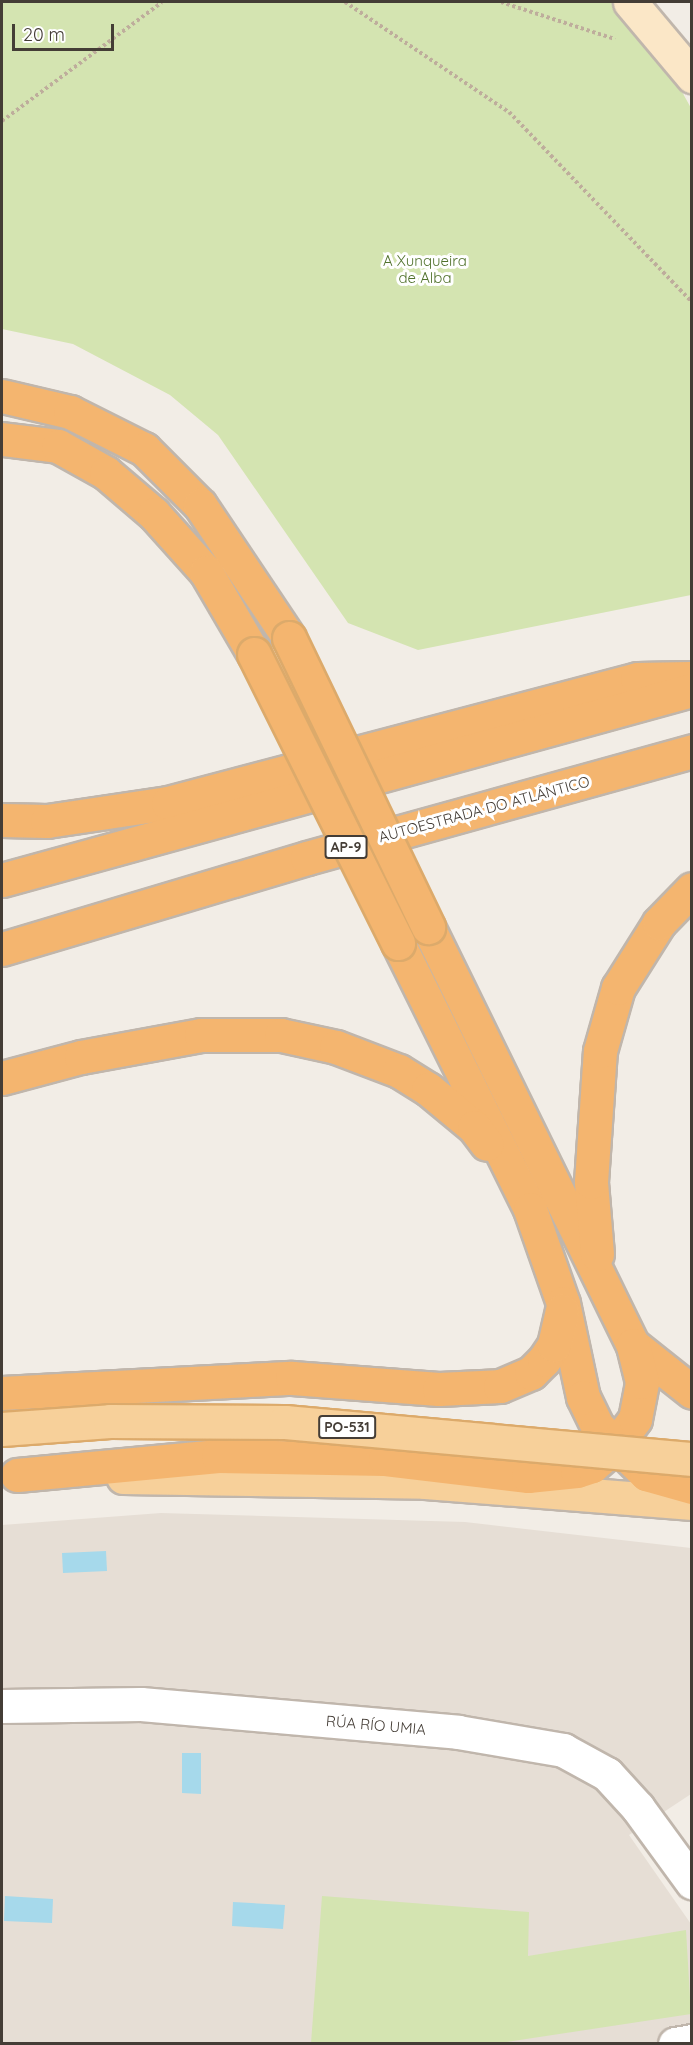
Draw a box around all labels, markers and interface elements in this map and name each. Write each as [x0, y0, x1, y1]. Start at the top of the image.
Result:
scale bar [15, 12, 117, 50]
text: 20 m [23, 23, 65, 46]
park label: A Xunqueira de Alba [383, 251, 467, 286]
street label: AUTOESTRADA DO ATLÁNTICO [376, 772, 592, 846]
road number: AP-9 [324, 836, 368, 858]
road number: PO-531 [317, 1416, 377, 1438]
street label: RÚA RÍO UMIA [325, 1712, 427, 1738]

